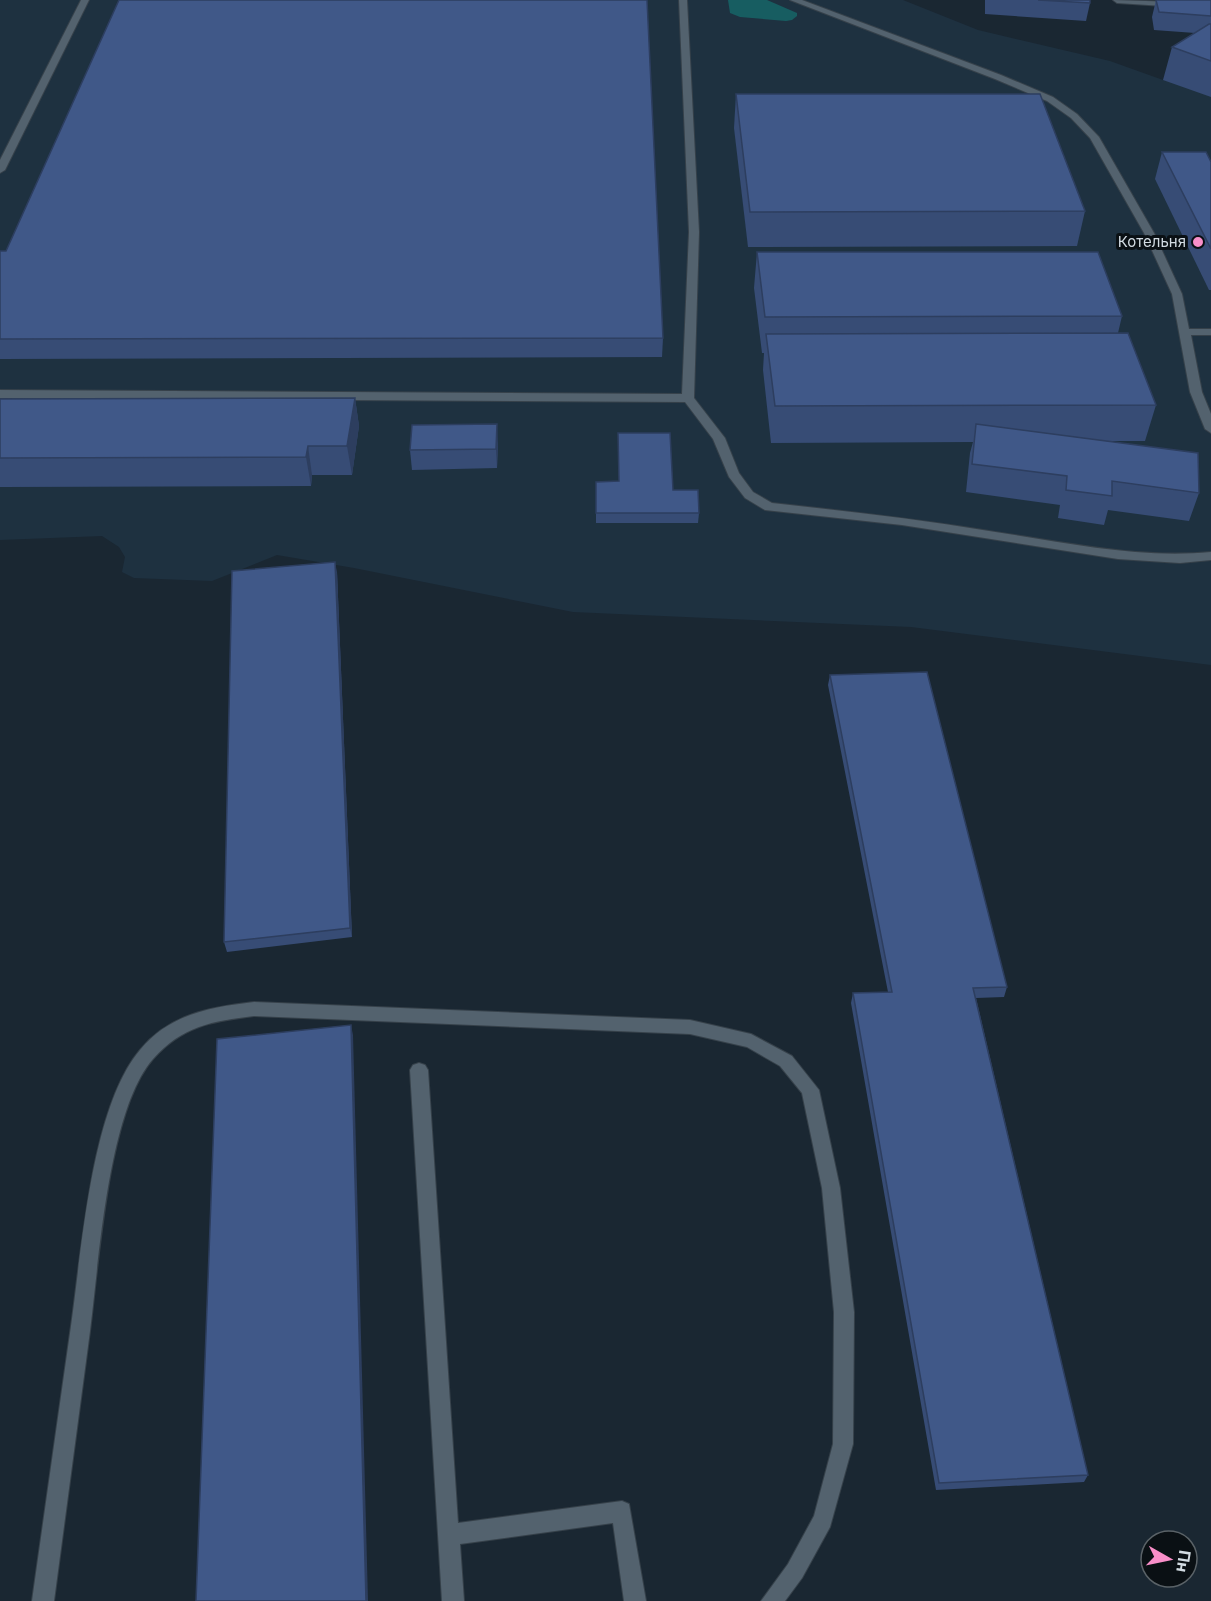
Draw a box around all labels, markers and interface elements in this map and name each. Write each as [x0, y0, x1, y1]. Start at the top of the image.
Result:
place label: Котельня [1118, 232, 1186, 251]
marker: Котельня [1191, 235, 1205, 249]
north arrow [1139, 1529, 1199, 1589]
text: Пн [1172, 1549, 1195, 1574]

